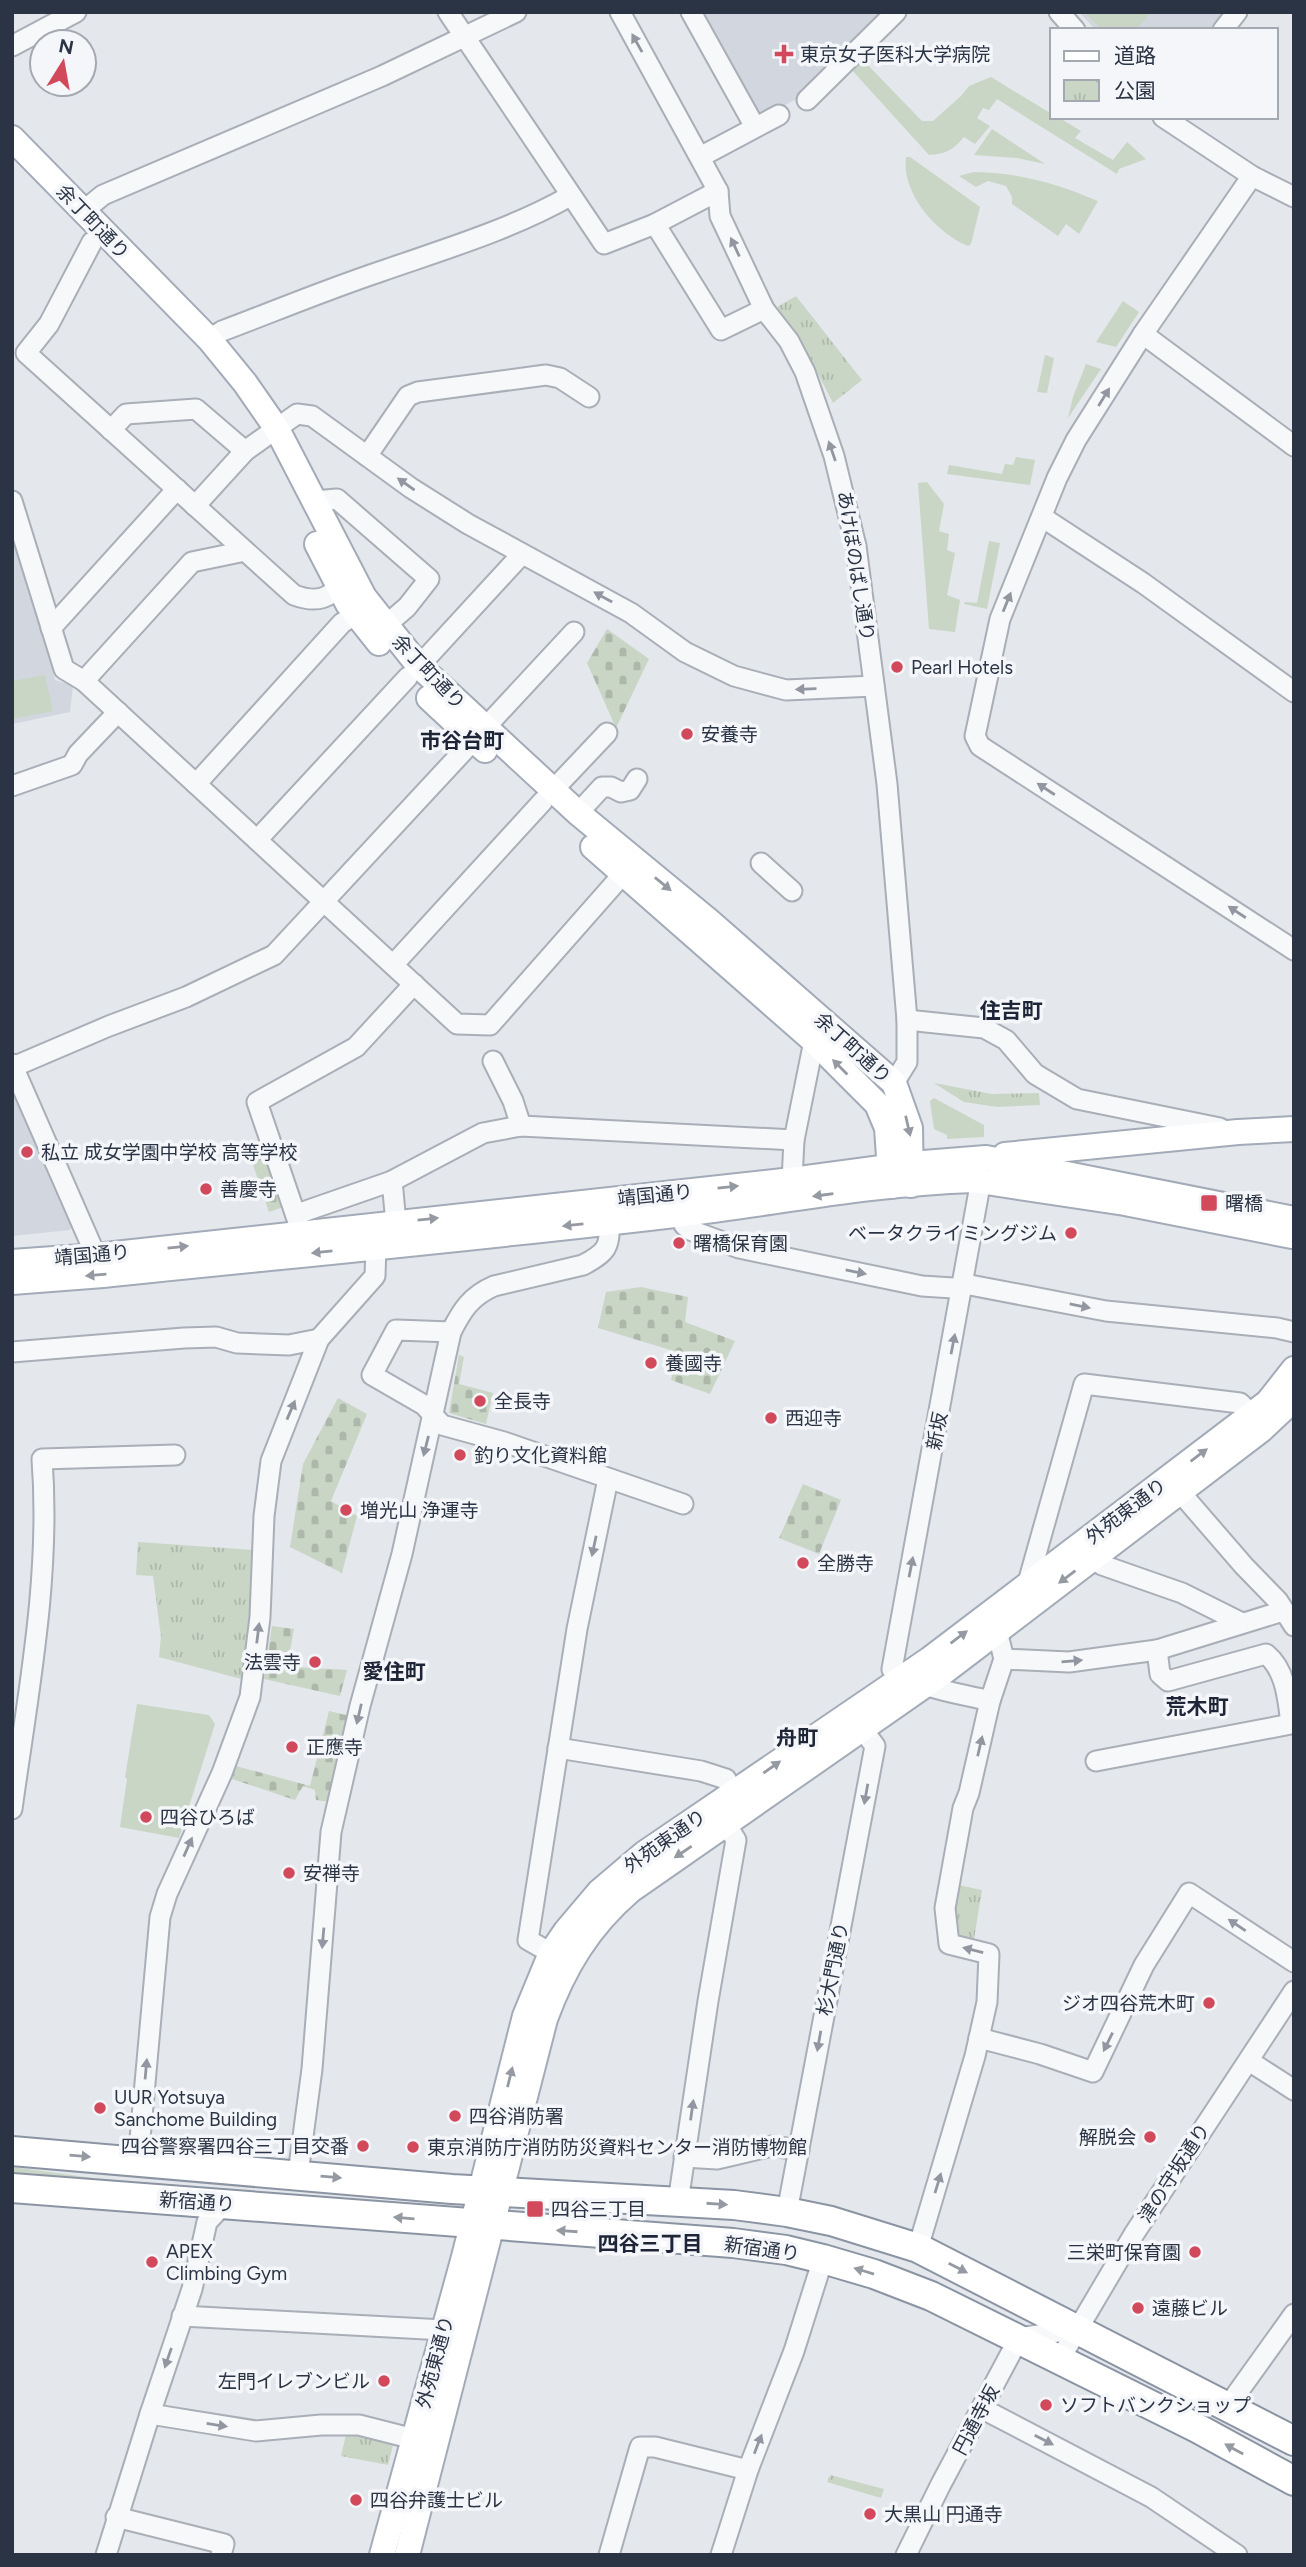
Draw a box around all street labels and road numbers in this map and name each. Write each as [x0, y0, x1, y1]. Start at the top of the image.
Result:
street label: 余丁町通り [52, 180, 134, 264]
street label: あけぼのばし通り [833, 489, 879, 643]
street label: 余丁町通り [388, 630, 470, 714]
street label: 余丁町通り [810, 1008, 896, 1088]
street label: 靖国通り [616, 1180, 694, 1210]
street label: 靖国通り [53, 1240, 131, 1270]
street label: 新坂 [922, 1410, 952, 1452]
street label: 外苑東通り [1081, 1473, 1171, 1549]
street label: 外苑東通り [619, 1804, 711, 1878]
street label: 杉大門通り [813, 1920, 853, 2018]
street label: 津の守坂通り [1133, 2119, 1215, 2227]
street label: 新宿通り [158, 2188, 236, 2216]
street label: 新宿通り [723, 2232, 801, 2266]
street label: 外苑東通り [412, 2313, 458, 2411]
street label: 円通寺坂 [948, 2381, 1004, 2459]

